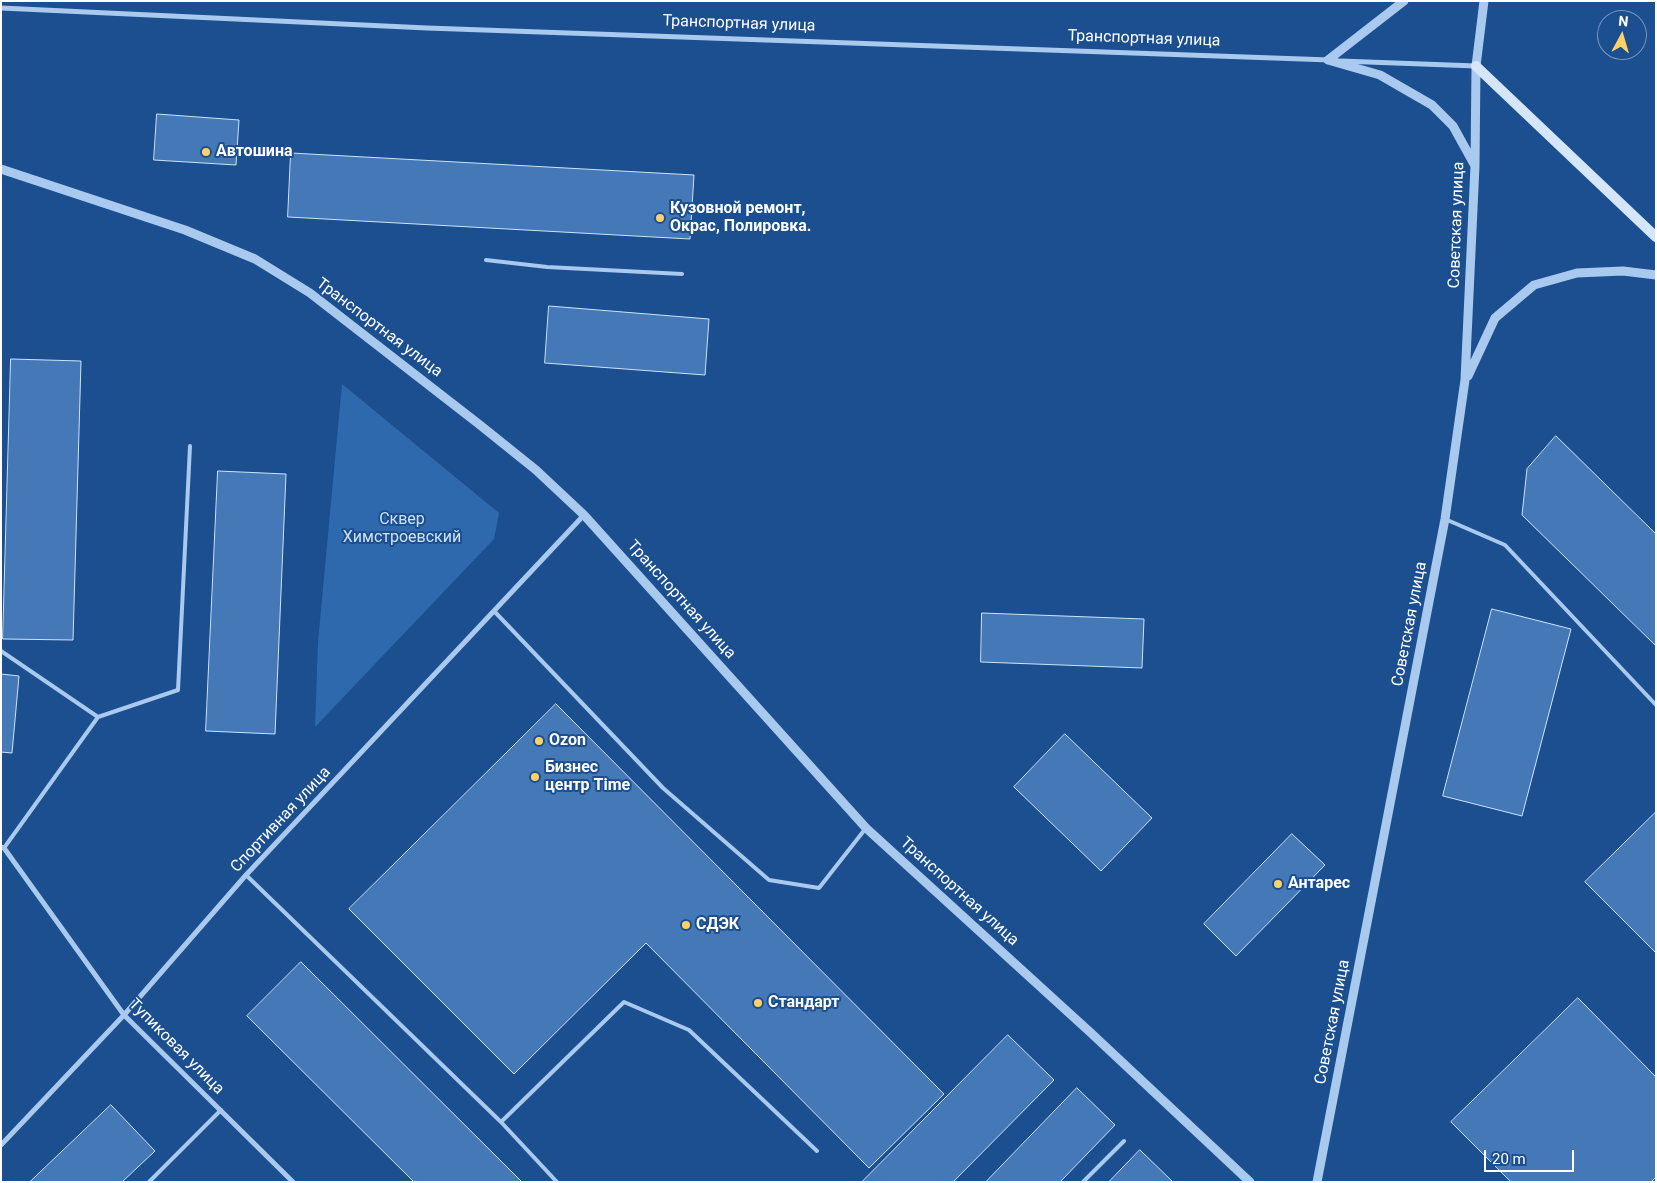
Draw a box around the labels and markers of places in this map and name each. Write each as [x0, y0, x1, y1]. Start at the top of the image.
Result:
place label: Автошина [216, 142, 293, 162]
marker: Автошина [200, 146, 212, 158]
place label: Кузовной ремонт, Окрас, Полировка. [670, 199, 811, 237]
marker: Кузовной ремонт, Окрас, Полировка. [654, 212, 666, 224]
place label: Ozon [549, 731, 586, 751]
marker: Ozon [533, 735, 545, 747]
place label: Бизнес центр Time [545, 758, 630, 796]
marker: Бизнес центр Time [529, 771, 541, 783]
place label: Антарес [1288, 874, 1350, 894]
marker: Антарес [1272, 878, 1284, 890]
place label: СДЭК [696, 915, 739, 935]
marker: СДЭК [680, 919, 692, 931]
place label: Стандарт [768, 993, 840, 1013]
marker: Стандарт [752, 997, 764, 1009]

